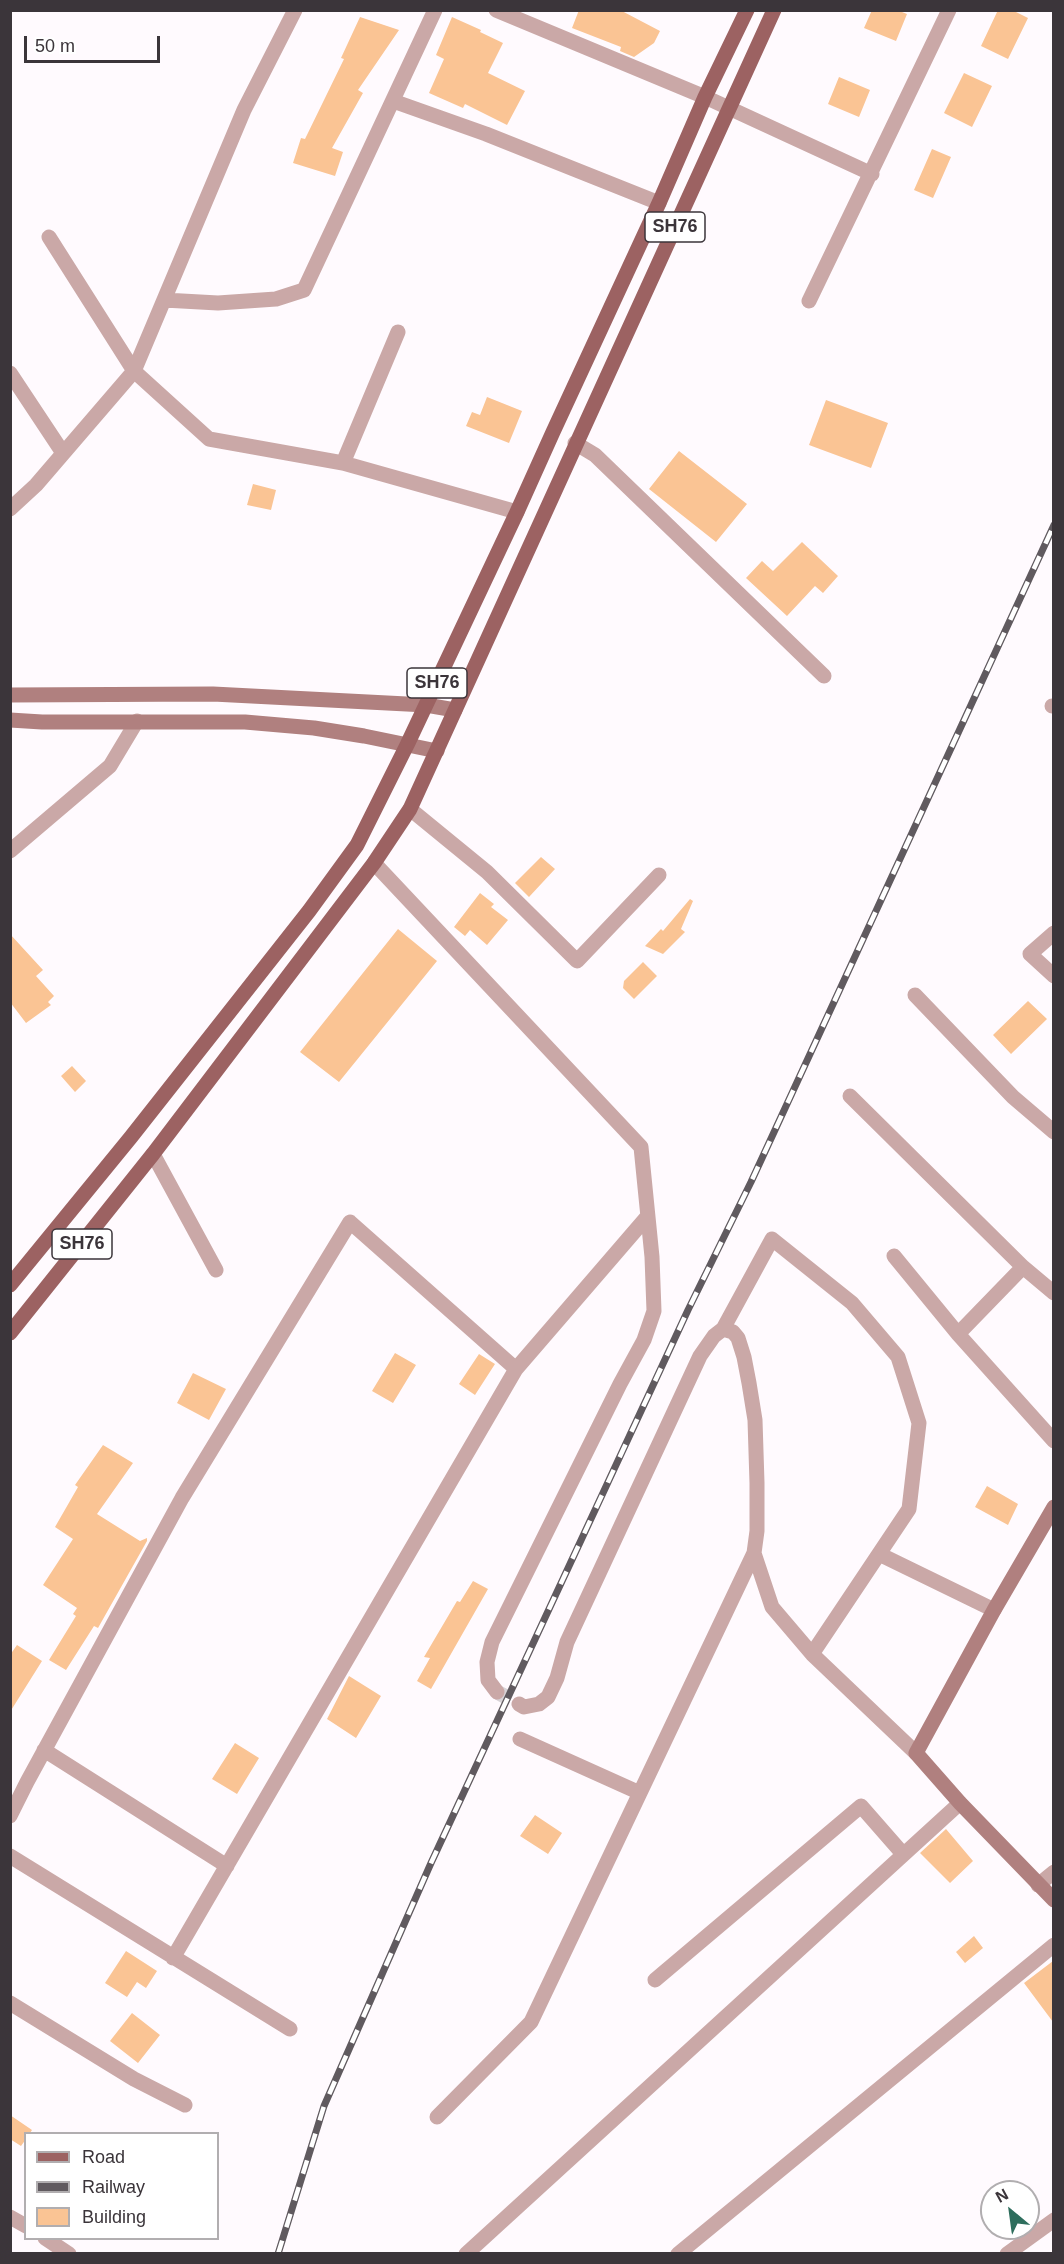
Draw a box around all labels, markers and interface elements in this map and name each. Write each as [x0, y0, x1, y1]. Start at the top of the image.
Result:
scale bar [27, 24, 164, 62]
text: 50 m [35, 36, 75, 56]
road number: SH76 [645, 212, 705, 242]
road number: SH76 [407, 668, 467, 698]
road number: SH76 [52, 1229, 112, 1259]
legend [24, 2132, 219, 2240]
text: Road [82, 2147, 125, 2167]
text: Railway [82, 2177, 145, 2197]
north arrow [980, 2180, 1040, 2240]
text: N [993, 2185, 1011, 2206]
text: Building [82, 2207, 146, 2227]

